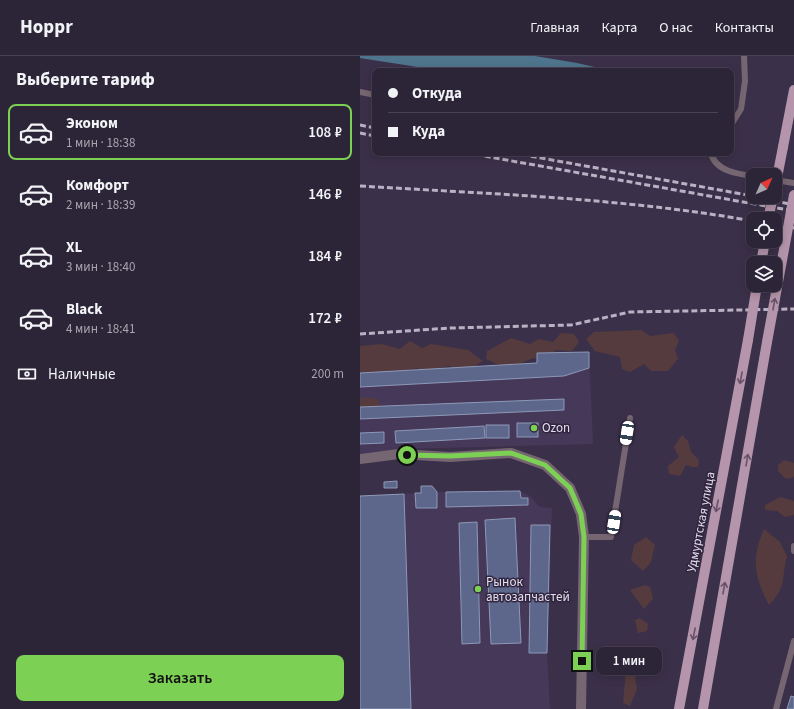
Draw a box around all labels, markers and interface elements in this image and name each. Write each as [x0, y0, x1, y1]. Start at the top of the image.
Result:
text: Hoppr [20, 14, 73, 41]
text: Главная [530, 18, 579, 38]
text: Карта [601, 18, 637, 38]
text: О нас [659, 18, 693, 38]
text: Контакты [715, 18, 774, 38]
text: Выберите тариф [16, 67, 155, 92]
text: Откуда [412, 83, 462, 104]
text: Эконом [66, 113, 118, 134]
icon: car [18, 114, 54, 150]
text: Куда [412, 121, 445, 142]
text: 108 ₽ [308, 122, 342, 143]
text: 1 мин · 18:38 [66, 134, 135, 152]
north arrow [746, 168, 782, 204]
map controls [746, 168, 782, 292]
text: Комфорт [66, 175, 129, 196]
icon: car [18, 176, 54, 212]
text: 146 ₽ [308, 184, 342, 205]
text: 2 мин · 18:39 [66, 196, 135, 214]
button: locate [746, 212, 782, 248]
text: XL [66, 237, 82, 258]
icon: car [18, 238, 54, 274]
text: 184 ₽ [308, 246, 342, 267]
button: layers [746, 256, 782, 292]
text: 3 мин · 18:40 [66, 258, 135, 276]
one-way arrow [770, 298, 778, 311]
text: Black [66, 299, 103, 320]
icon: car [18, 300, 54, 336]
text: 172 ₽ [308, 308, 342, 329]
text: 4 мин · 18:41 [66, 320, 135, 338]
icon: cash [16, 363, 38, 385]
text: Наличные [48, 364, 115, 385]
text: 200 m [311, 365, 344, 383]
one-way arrow [737, 371, 745, 384]
place label: Ozon [542, 419, 570, 437]
car [619, 420, 635, 446]
marker: Ozon [529, 423, 539, 433]
route start [398, 446, 416, 464]
one-way arrow [743, 454, 751, 467]
street label: Удмуртская улица [682, 470, 720, 574]
one-way arrow [713, 499, 721, 512]
car [606, 509, 622, 535]
place label: Рынок автозапчастей [486, 573, 570, 606]
one-way arrow [720, 582, 728, 595]
marker: Рынок автозапчастей [473, 584, 483, 594]
one-way arrow [689, 627, 697, 640]
callout: 1 мин [596, 647, 662, 675]
route end [573, 652, 591, 670]
text: 1 мин [613, 652, 645, 670]
button: Заказать [16, 655, 344, 701]

